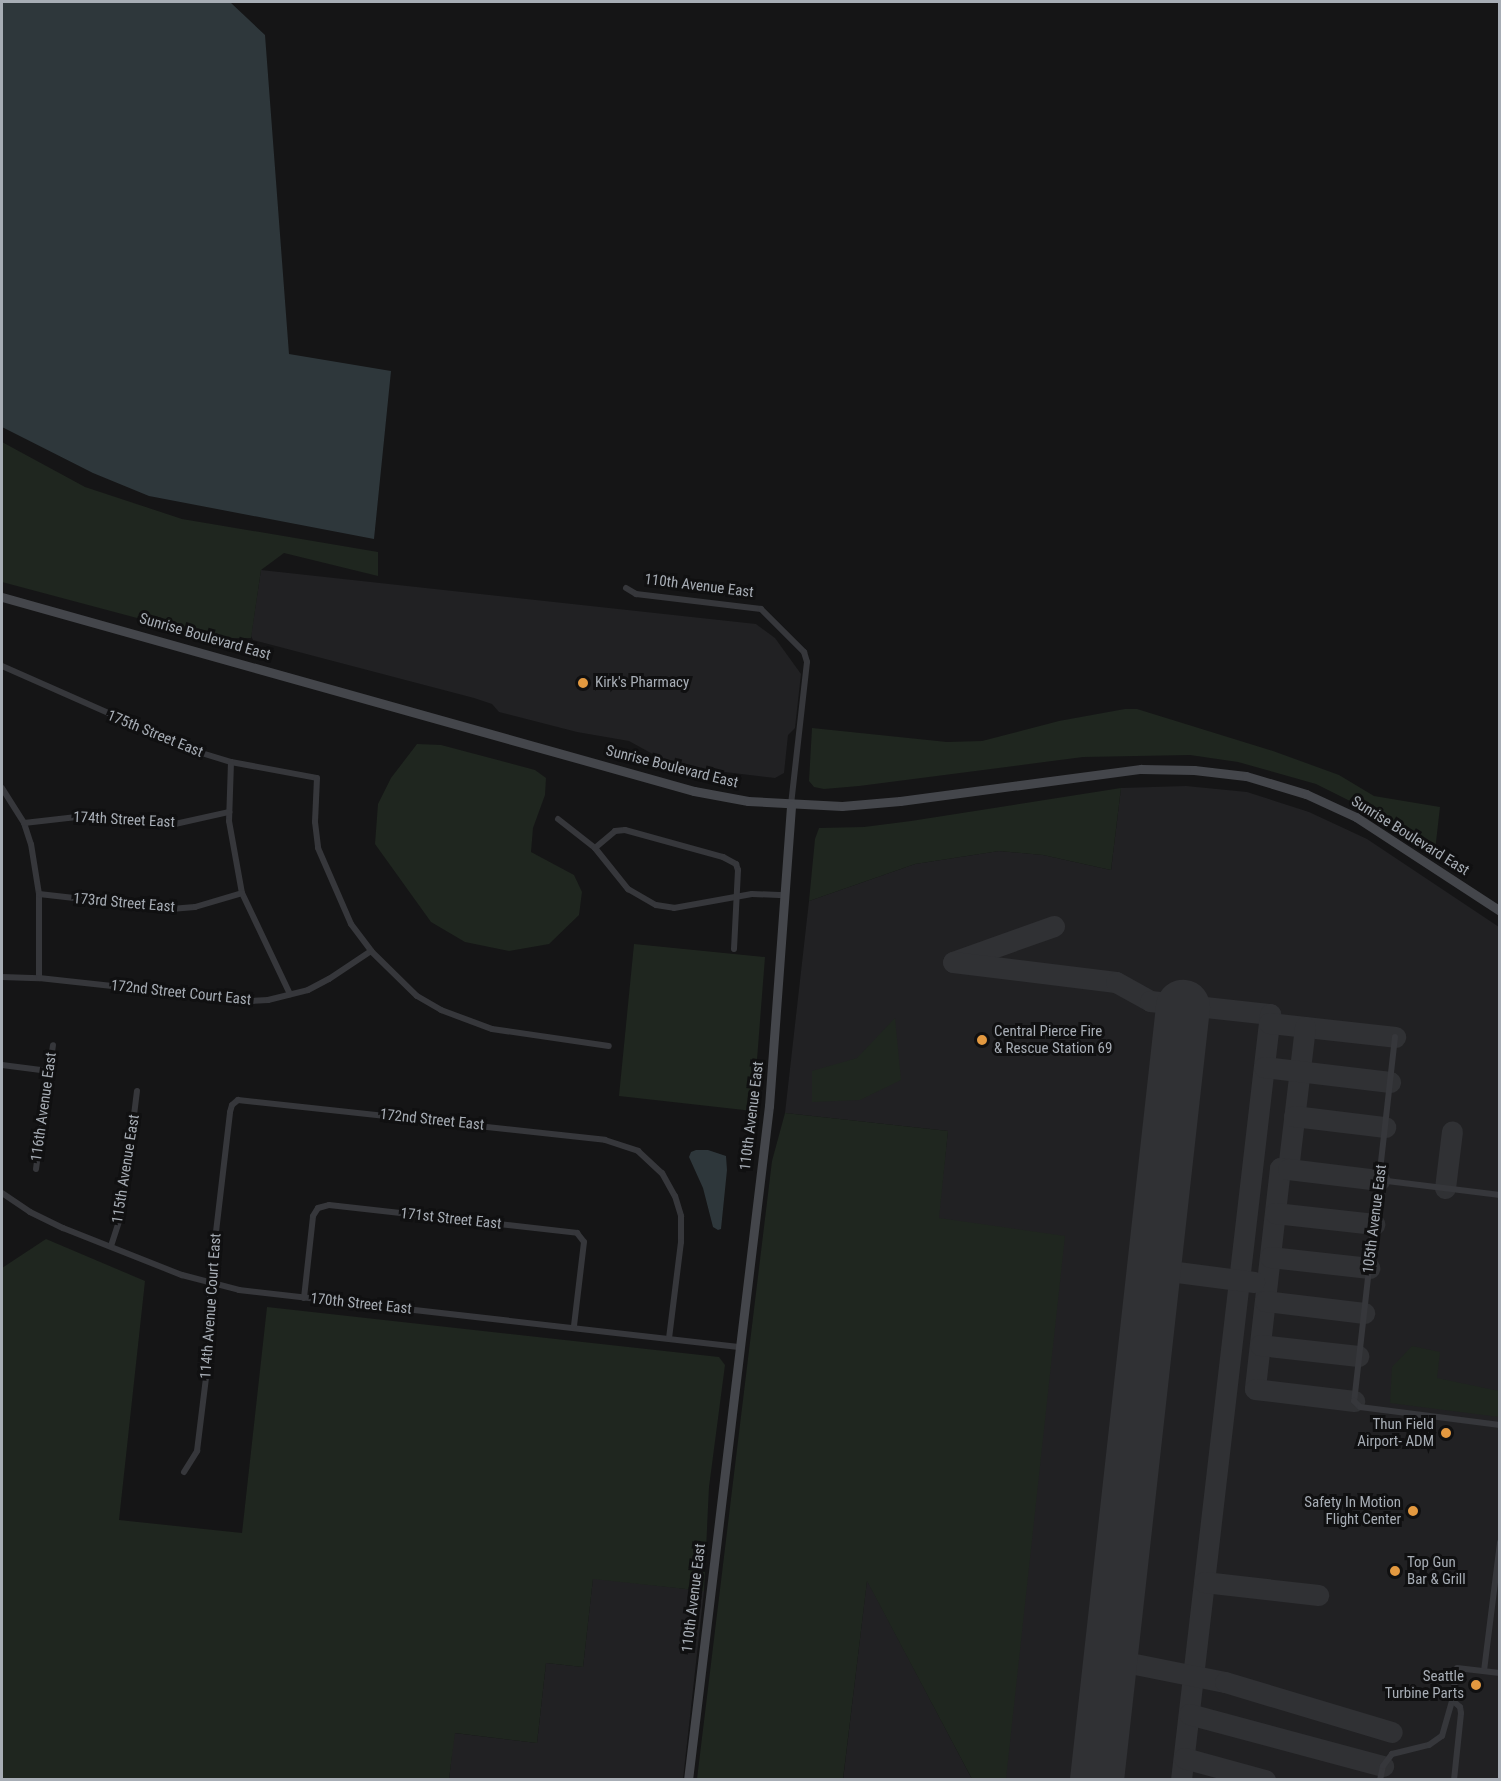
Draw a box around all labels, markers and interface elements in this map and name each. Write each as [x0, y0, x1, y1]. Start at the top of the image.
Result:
street label: 110th Avenue East [643, 570, 755, 602]
street label: Sunrise Boulevard East [137, 610, 273, 664]
place label: Kirk's Pharmacy [595, 674, 689, 692]
marker: Kirk's Pharmacy [576, 676, 590, 690]
street label: 175th Street East [104, 707, 206, 761]
street label: Sunrise Boulevard East [604, 742, 740, 792]
street label: Sunrise Boulevard East [1348, 792, 1472, 880]
street label: 174th Street East [73, 808, 175, 832]
street label: 173rd Street East [72, 890, 176, 916]
street label: 172nd Street Court East [110, 977, 252, 1009]
place label: Central Pierce Fire & Rescue Station 69 [994, 1022, 1112, 1057]
marker: Central Pierce Fire & Rescue Station 69 [975, 1033, 989, 1047]
street label: 116th Avenue East [27, 1051, 61, 1163]
street label: 110th Avenue East [736, 1060, 768, 1172]
street label: 172nd Street East [379, 1106, 485, 1134]
street label: 115th Avenue East [109, 1113, 143, 1225]
street label: 105th Avenue East [1359, 1163, 1391, 1275]
street label: 171st Street East [400, 1205, 502, 1233]
street label: 114th Avenue Court East [197, 1233, 225, 1379]
street label: 170th Street East [309, 1290, 413, 1318]
place label: Thun Field Airport- ADM [1357, 1415, 1434, 1450]
marker: Thun Field Airport- ADM [1439, 1426, 1453, 1440]
place label: Safety In Motion Flight Center [1304, 1493, 1401, 1528]
marker: Safety In Motion Flight Center [1406, 1504, 1420, 1518]
street label: 110th Avenue East [678, 1542, 710, 1654]
place label: Top Gun Bar & Grill [1407, 1553, 1466, 1588]
marker: Top Gun Bar & Grill [1388, 1564, 1402, 1578]
place label: Seattle Turbine Parts [1385, 1667, 1464, 1702]
marker: Seattle Turbine Parts [1469, 1678, 1483, 1692]

